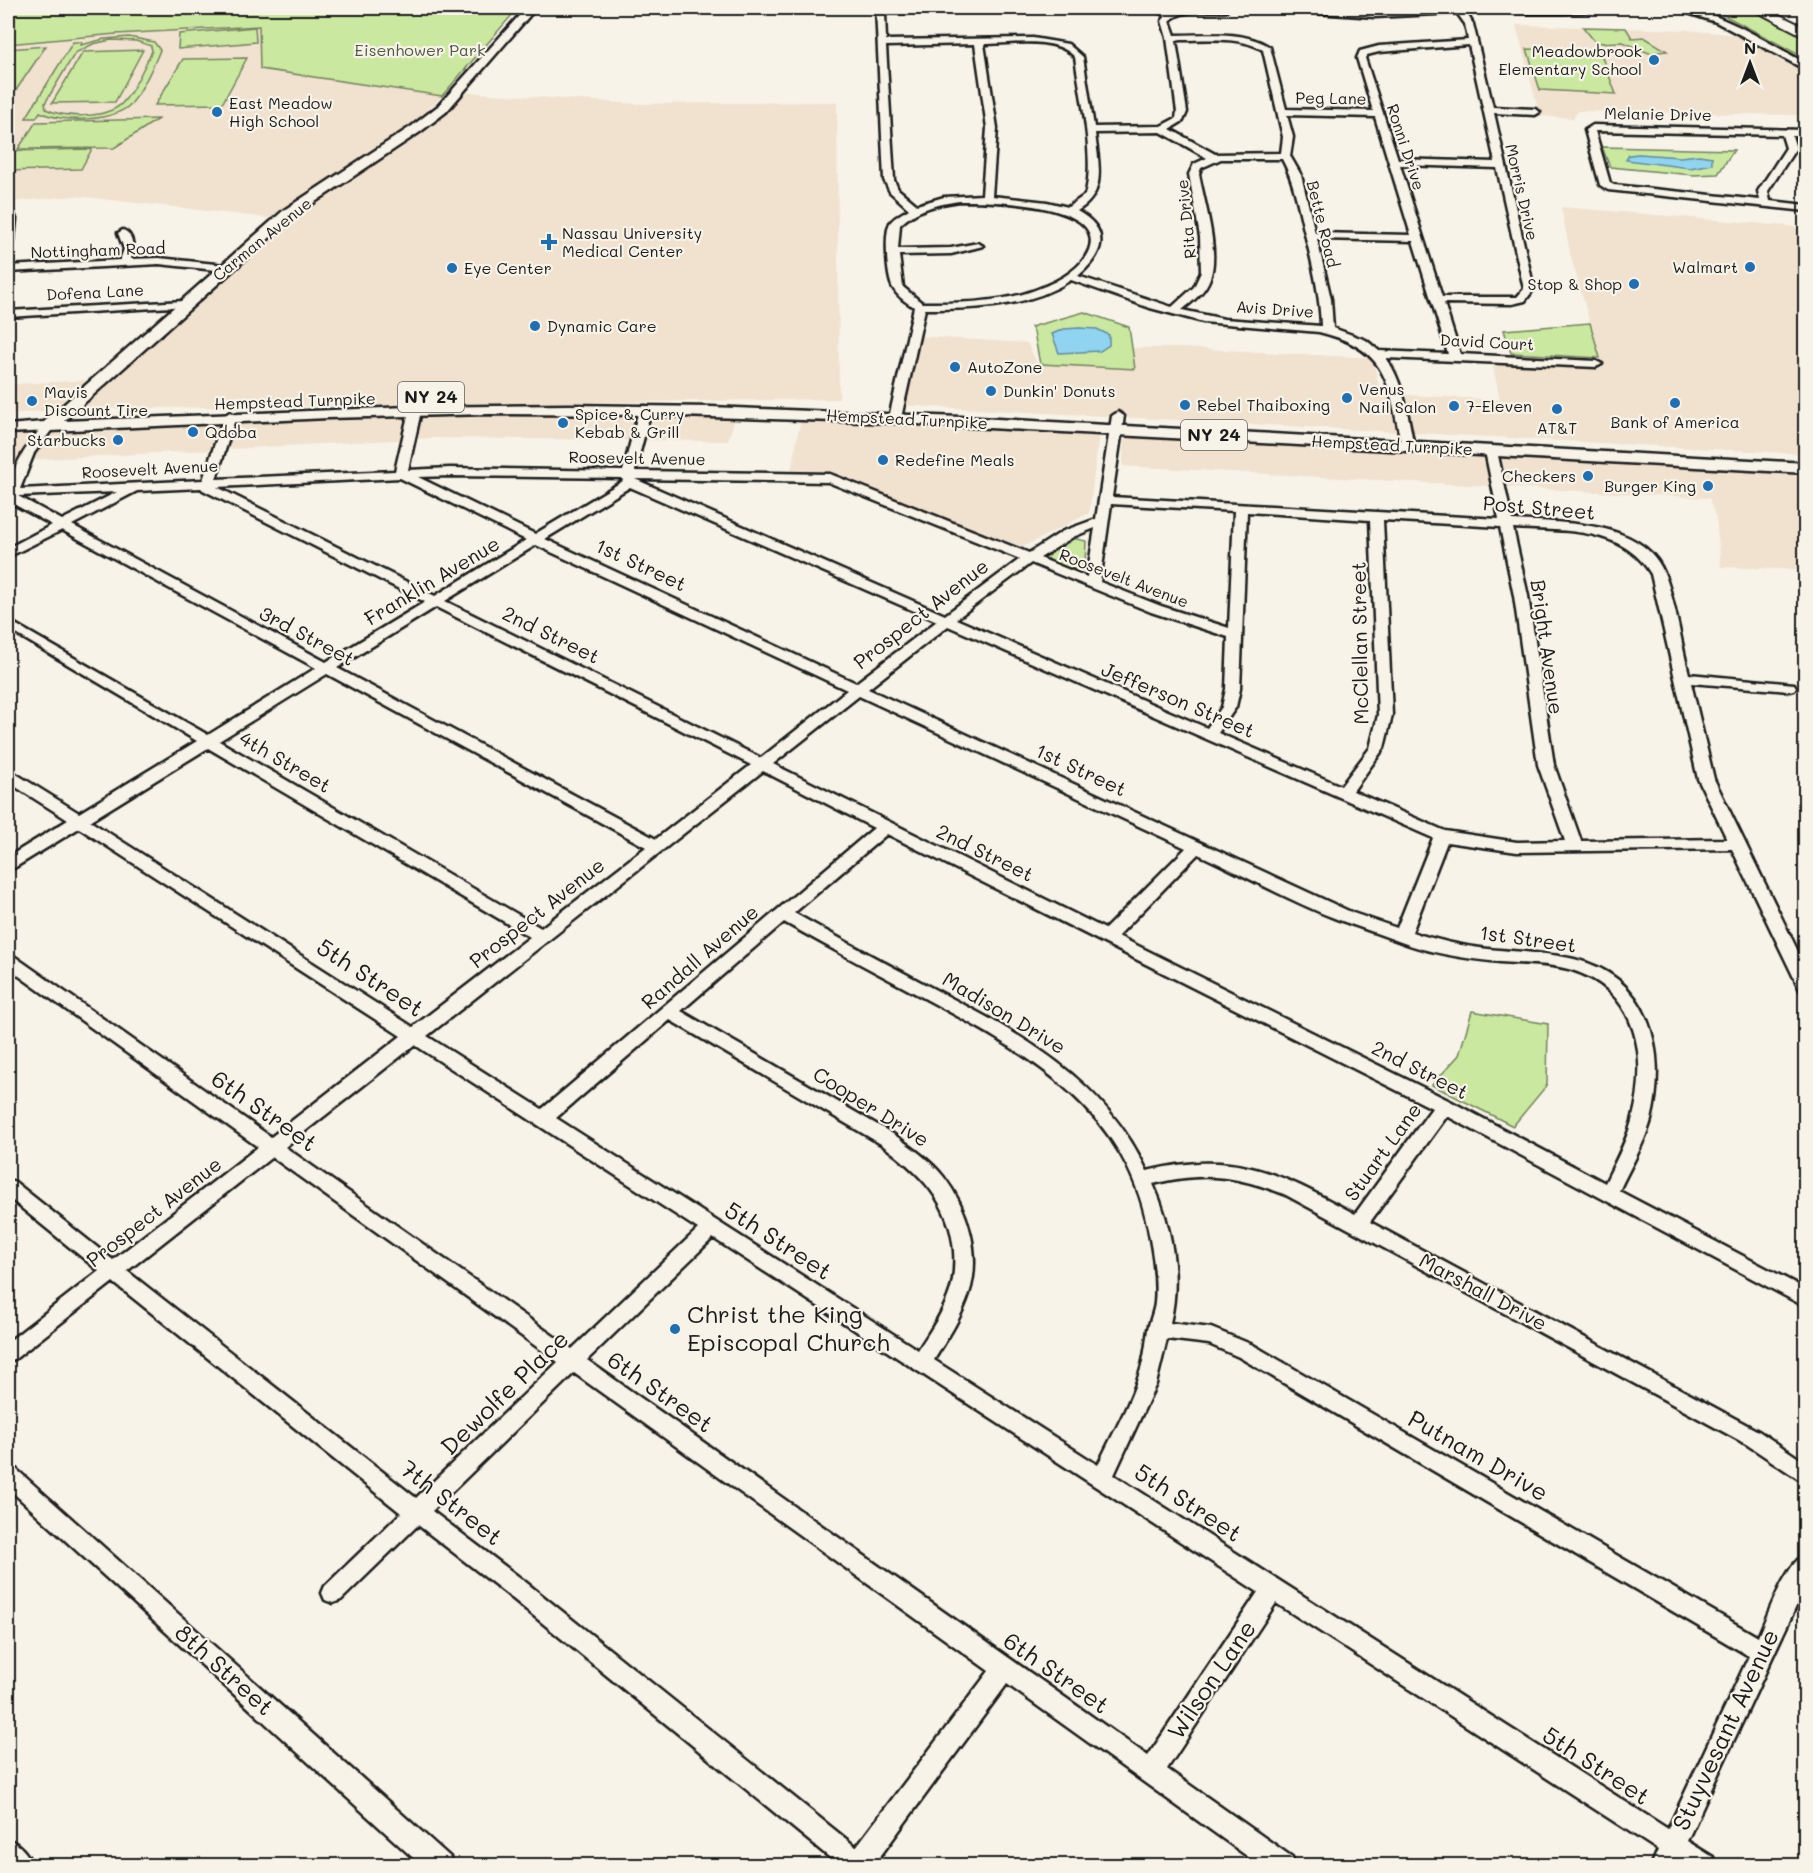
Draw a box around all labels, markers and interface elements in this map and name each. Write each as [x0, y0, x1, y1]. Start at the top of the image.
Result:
north arrow [1720, 33, 1780, 93]
text: N [1744, 37, 1756, 58]
park label: Eisenhower Park [355, 39, 485, 60]
place label: Meadowbrook Elementary School [1498, 40, 1642, 79]
marker: Meadowbrook Elementary School [1647, 53, 1661, 67]
street label: Peg Lane [1295, 86, 1367, 109]
place label: East Meadow High School [229, 92, 333, 131]
street label: Ronni Drive [1383, 101, 1430, 193]
street label: Melanie Drive [1604, 102, 1712, 125]
marker: East Meadow High School [210, 105, 224, 119]
street label: Morris Drive [1501, 142, 1544, 242]
street label: Rita Drive [1171, 178, 1200, 260]
street label: Bette Road [1303, 178, 1344, 270]
street label: Carman Avenue [208, 192, 316, 285]
place label: Nassau University Medical Center [562, 222, 702, 261]
marker: Nassau University Medical Center [540, 233, 558, 251]
street label: Nottingham Road [30, 237, 166, 262]
place label: Walmart [1672, 256, 1738, 277]
place label: Eye Center [464, 257, 552, 278]
marker: Walmart [1743, 260, 1757, 274]
marker: Eye Center [445, 261, 459, 275]
place label: Stop & Shop [1527, 273, 1622, 294]
marker: Stop & Shop [1627, 277, 1641, 291]
street label: Dofena Lane [46, 278, 144, 305]
street label: Avis Drive [1235, 295, 1315, 322]
place label: Dynamic Care [547, 315, 657, 336]
marker: Dynamic Care [528, 319, 542, 333]
street label: David Court [1439, 329, 1535, 354]
place label: AutoZone [967, 356, 1042, 377]
marker: AutoZone [948, 360, 962, 374]
place label: Venus Nail Salon [1359, 378, 1436, 417]
place label: Dunkin' Donuts [1003, 380, 1115, 401]
place label: Mavis Discount Tire [44, 381, 148, 420]
road number: NY 24 [398, 382, 464, 412]
marker: Dunkin' Donuts [984, 384, 998, 398]
street label: Hempstead Turnpike [214, 387, 376, 414]
marker: Venus Nail Salon [1340, 391, 1354, 405]
marker: Mavis Discount Tire [25, 394, 39, 408]
place label: Rebel Thaiboxing [1197, 394, 1330, 415]
place label: 7-Eleven [1466, 395, 1532, 416]
marker: Bank of America [1668, 396, 1682, 410]
marker: Rebel Thaiboxing [1178, 398, 1192, 412]
marker: 7-Eleven [1447, 399, 1461, 413]
marker: AT&T [1550, 402, 1564, 416]
place label: Spice & Curry Kebab & Grill [575, 403, 684, 442]
street label: Hempstead Turnpike [826, 404, 988, 433]
place label: Bank of America [1610, 411, 1740, 432]
marker: Spice & Curry Kebab & Grill [556, 416, 570, 430]
place label: AT&T [1537, 417, 1577, 438]
road number: NY 24 [1181, 420, 1247, 450]
place label: Qdoba [205, 421, 257, 442]
marker: Qdoba [186, 425, 200, 439]
place label: Starbucks [27, 429, 106, 450]
street label: Hempstead Turnpike [1311, 430, 1473, 459]
marker: Starbucks [111, 433, 125, 447]
street label: Roosevelt Avenue [568, 446, 706, 469]
place label: Redefine Meals [895, 449, 1015, 470]
marker: Redefine Meals [876, 453, 890, 467]
street label: Roosevelt Avenue [81, 454, 219, 483]
place label: Checkers [1502, 465, 1576, 486]
marker: Checkers [1581, 469, 1595, 483]
place label: Burger King [1604, 475, 1696, 496]
marker: Burger King [1701, 479, 1715, 493]
street label: Post Street [1482, 489, 1596, 525]
street label: Franklin Avenue [359, 530, 504, 631]
street label: 1st Street [592, 532, 691, 596]
street label: Roosevelt Avenue [1057, 543, 1192, 612]
street label: Prospect Avenue [847, 552, 993, 674]
street label: McClellan Street [1345, 561, 1373, 725]
street label: Bright Avenue [1526, 578, 1570, 716]
street label: 3rd Street [255, 599, 360, 671]
street label: 2nd Street [499, 599, 604, 669]
street label: Jefferson Street [1098, 655, 1259, 743]
street label: 4th Street [235, 724, 336, 798]
street label: 1st Street [1032, 737, 1131, 801]
street label: 2nd Street [933, 817, 1038, 887]
street label: Prospect Avenue [463, 851, 609, 973]
street label: Randall Avenue [635, 898, 763, 1014]
street label: 1st Street [1478, 918, 1578, 958]
street label: 5th Street [311, 930, 430, 1023]
street label: Madison Drive [938, 965, 1071, 1059]
street label: 2nd Street [1368, 1034, 1473, 1105]
street label: Cooper Drive [809, 1060, 934, 1152]
street label: 6th Street [206, 1062, 324, 1158]
street label: Stuart Lane [1338, 1097, 1427, 1206]
street label: Prospect Avenue [80, 1150, 226, 1272]
street label: 5th Street [719, 1193, 838, 1286]
street label: Marshall Drive [1415, 1246, 1552, 1336]
place label: Christ the King Episcopal Church [687, 1298, 890, 1357]
marker: Christ the King Episcopal Church [668, 1322, 682, 1336]
street label: Dewolfe Place [433, 1323, 575, 1461]
street label: 6th Street [602, 1343, 720, 1439]
street label: Putnam Drive [1403, 1402, 1554, 1507]
street label: 7th Street [395, 1452, 509, 1551]
street label: 5th Street [1129, 1455, 1248, 1548]
street label: Wilson Lane [1160, 1614, 1262, 1745]
street label: 8th Street [169, 1616, 281, 1721]
street label: 6th Street [998, 1624, 1116, 1720]
street label: Stuyvesant Avenue [1664, 1624, 1785, 1835]
street label: 5th Street [1537, 1718, 1656, 1811]

